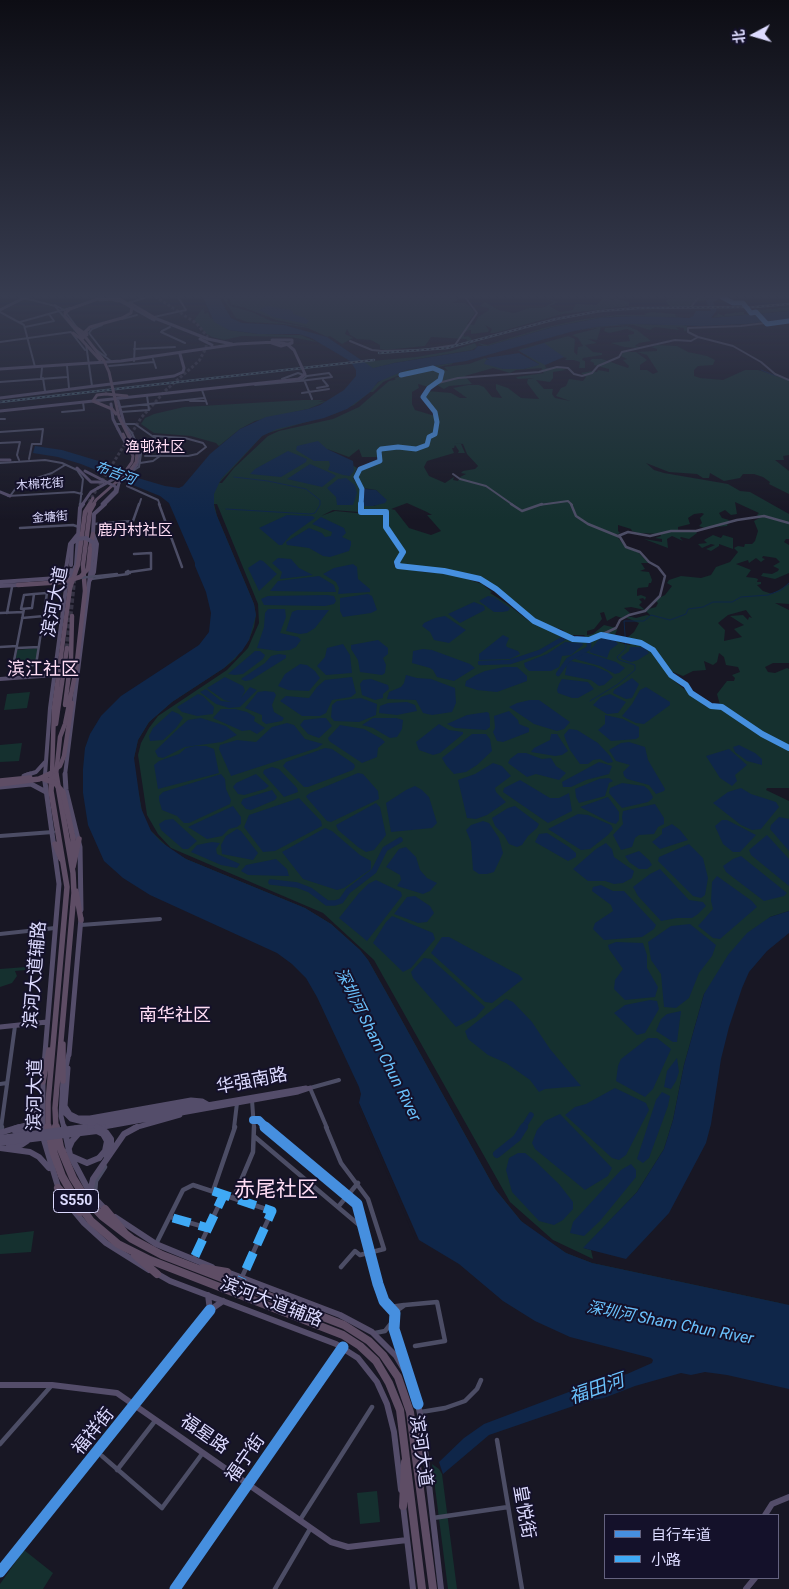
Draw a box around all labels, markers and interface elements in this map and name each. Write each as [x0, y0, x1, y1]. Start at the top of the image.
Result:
north arrow [729, 10, 779, 60]
text: 北 [730, 29, 748, 44]
district label: 渔邨社区 [125, 439, 185, 457]
water label: 布吉河 [92, 459, 138, 489]
street label: 木棉花街 [16, 476, 64, 494]
street label: 金塘街 [32, 510, 68, 526]
district label: 鹿丹村社区 [98, 522, 172, 540]
street label: 滨河大道 [39, 565, 73, 639]
district label: 滨江社区 [7, 659, 79, 681]
street label: 滨河大道辅路 [21, 920, 51, 1030]
water label: 深圳河 Sham Chun River [330, 965, 424, 1125]
district label: 南华社区 [139, 1005, 211, 1027]
street label: 滨河大道 [25, 1059, 47, 1131]
street label: 华强南路 [215, 1065, 289, 1099]
district label: 赤尾社区 [234, 1178, 318, 1204]
road number: S550 [54, 1190, 98, 1212]
street label: 滨河大道辅路 [217, 1274, 325, 1332]
water label: 深圳河 Sham Chun River [585, 1298, 755, 1350]
water label: 福田河 [566, 1370, 628, 1410]
street label: 福祥街 [69, 1404, 119, 1460]
street label: 福星路 [176, 1411, 232, 1459]
street label: 滨河大道 [404, 1414, 436, 1488]
street label: 福宁街 [222, 1431, 270, 1487]
street label: 皇悦街 [508, 1484, 538, 1540]
legend [604, 1514, 779, 1579]
text: 自行车道 [651, 1526, 711, 1544]
text: 小路 [651, 1551, 681, 1569]

